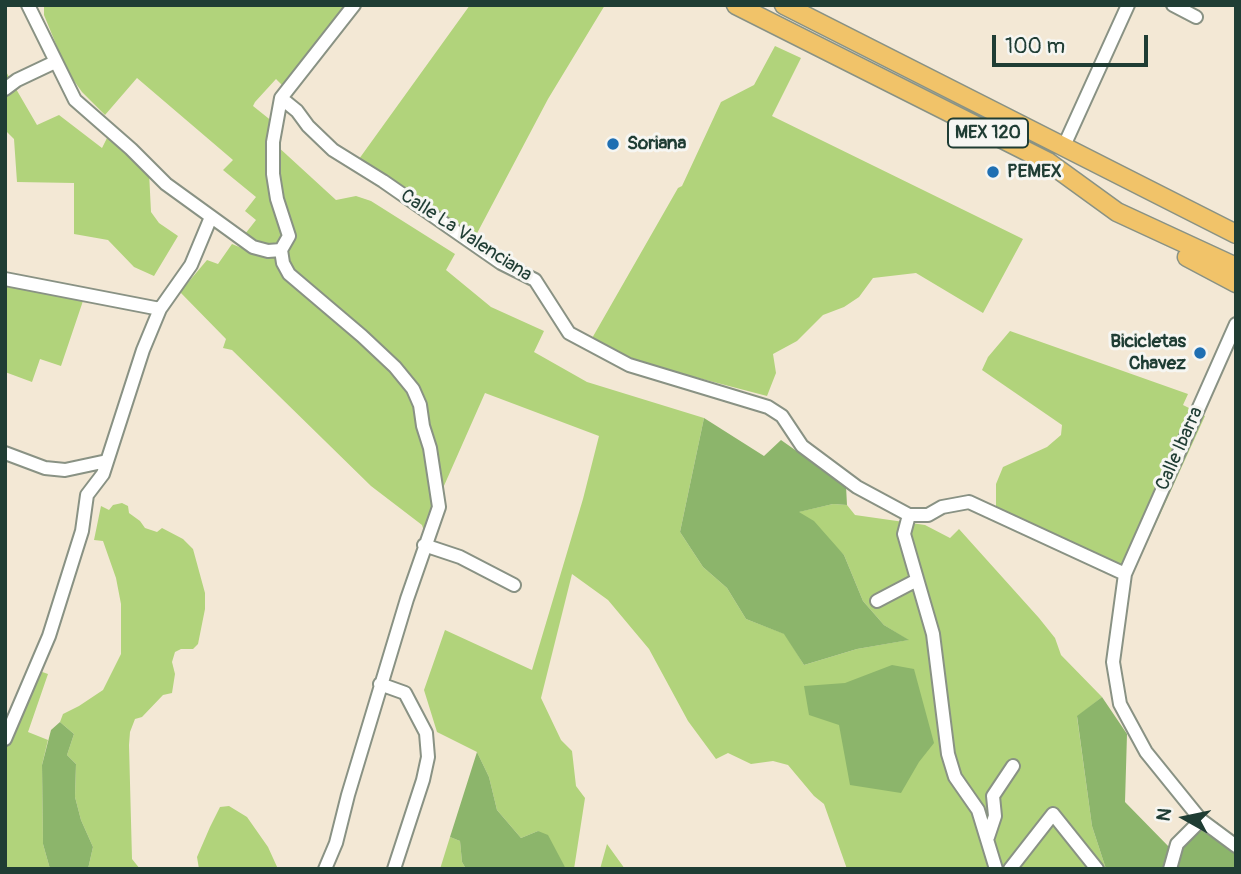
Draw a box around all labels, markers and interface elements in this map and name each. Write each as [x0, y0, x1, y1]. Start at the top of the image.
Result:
scale bar [996, 21, 1152, 65]
text: 100 m [1005, 33, 1065, 60]
road number: MEX 120 [948, 118, 1028, 148]
place label: Soriana [627, 133, 686, 155]
marker: Soriana [605, 136, 621, 152]
place label: PEMEX [1007, 161, 1062, 183]
marker: PEMEX [985, 164, 1001, 180]
street label: Calle La Valenciana [396, 185, 536, 287]
place label: Bicicletas Chavez [1110, 331, 1186, 375]
marker: Bicicletas Chavez [1192, 345, 1208, 361]
street label: Calle Ibarra [1151, 404, 1209, 494]
north arrow [1150, 783, 1220, 853]
text: N [1151, 806, 1177, 823]

